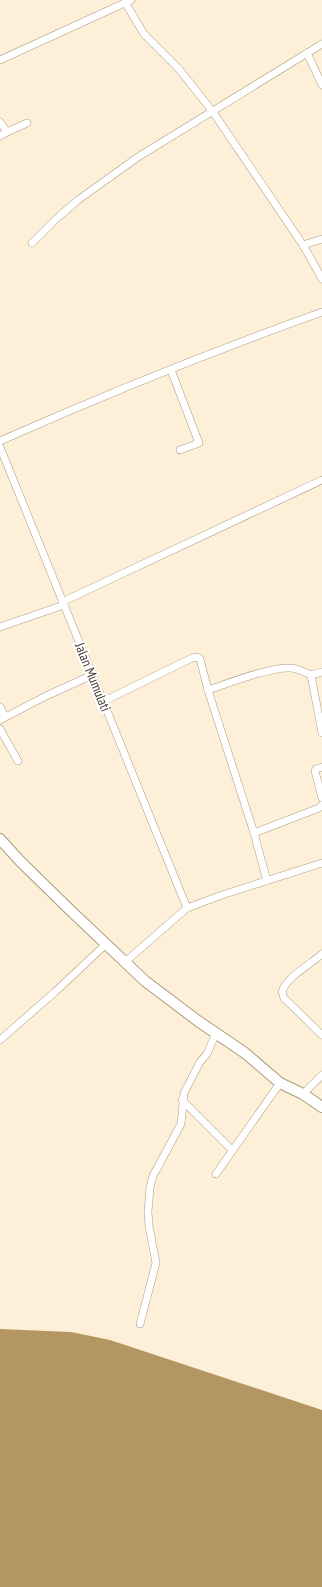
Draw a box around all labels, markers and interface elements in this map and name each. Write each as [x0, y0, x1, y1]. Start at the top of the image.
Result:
street label: Jalan Mumulati [71, 639, 115, 714]

